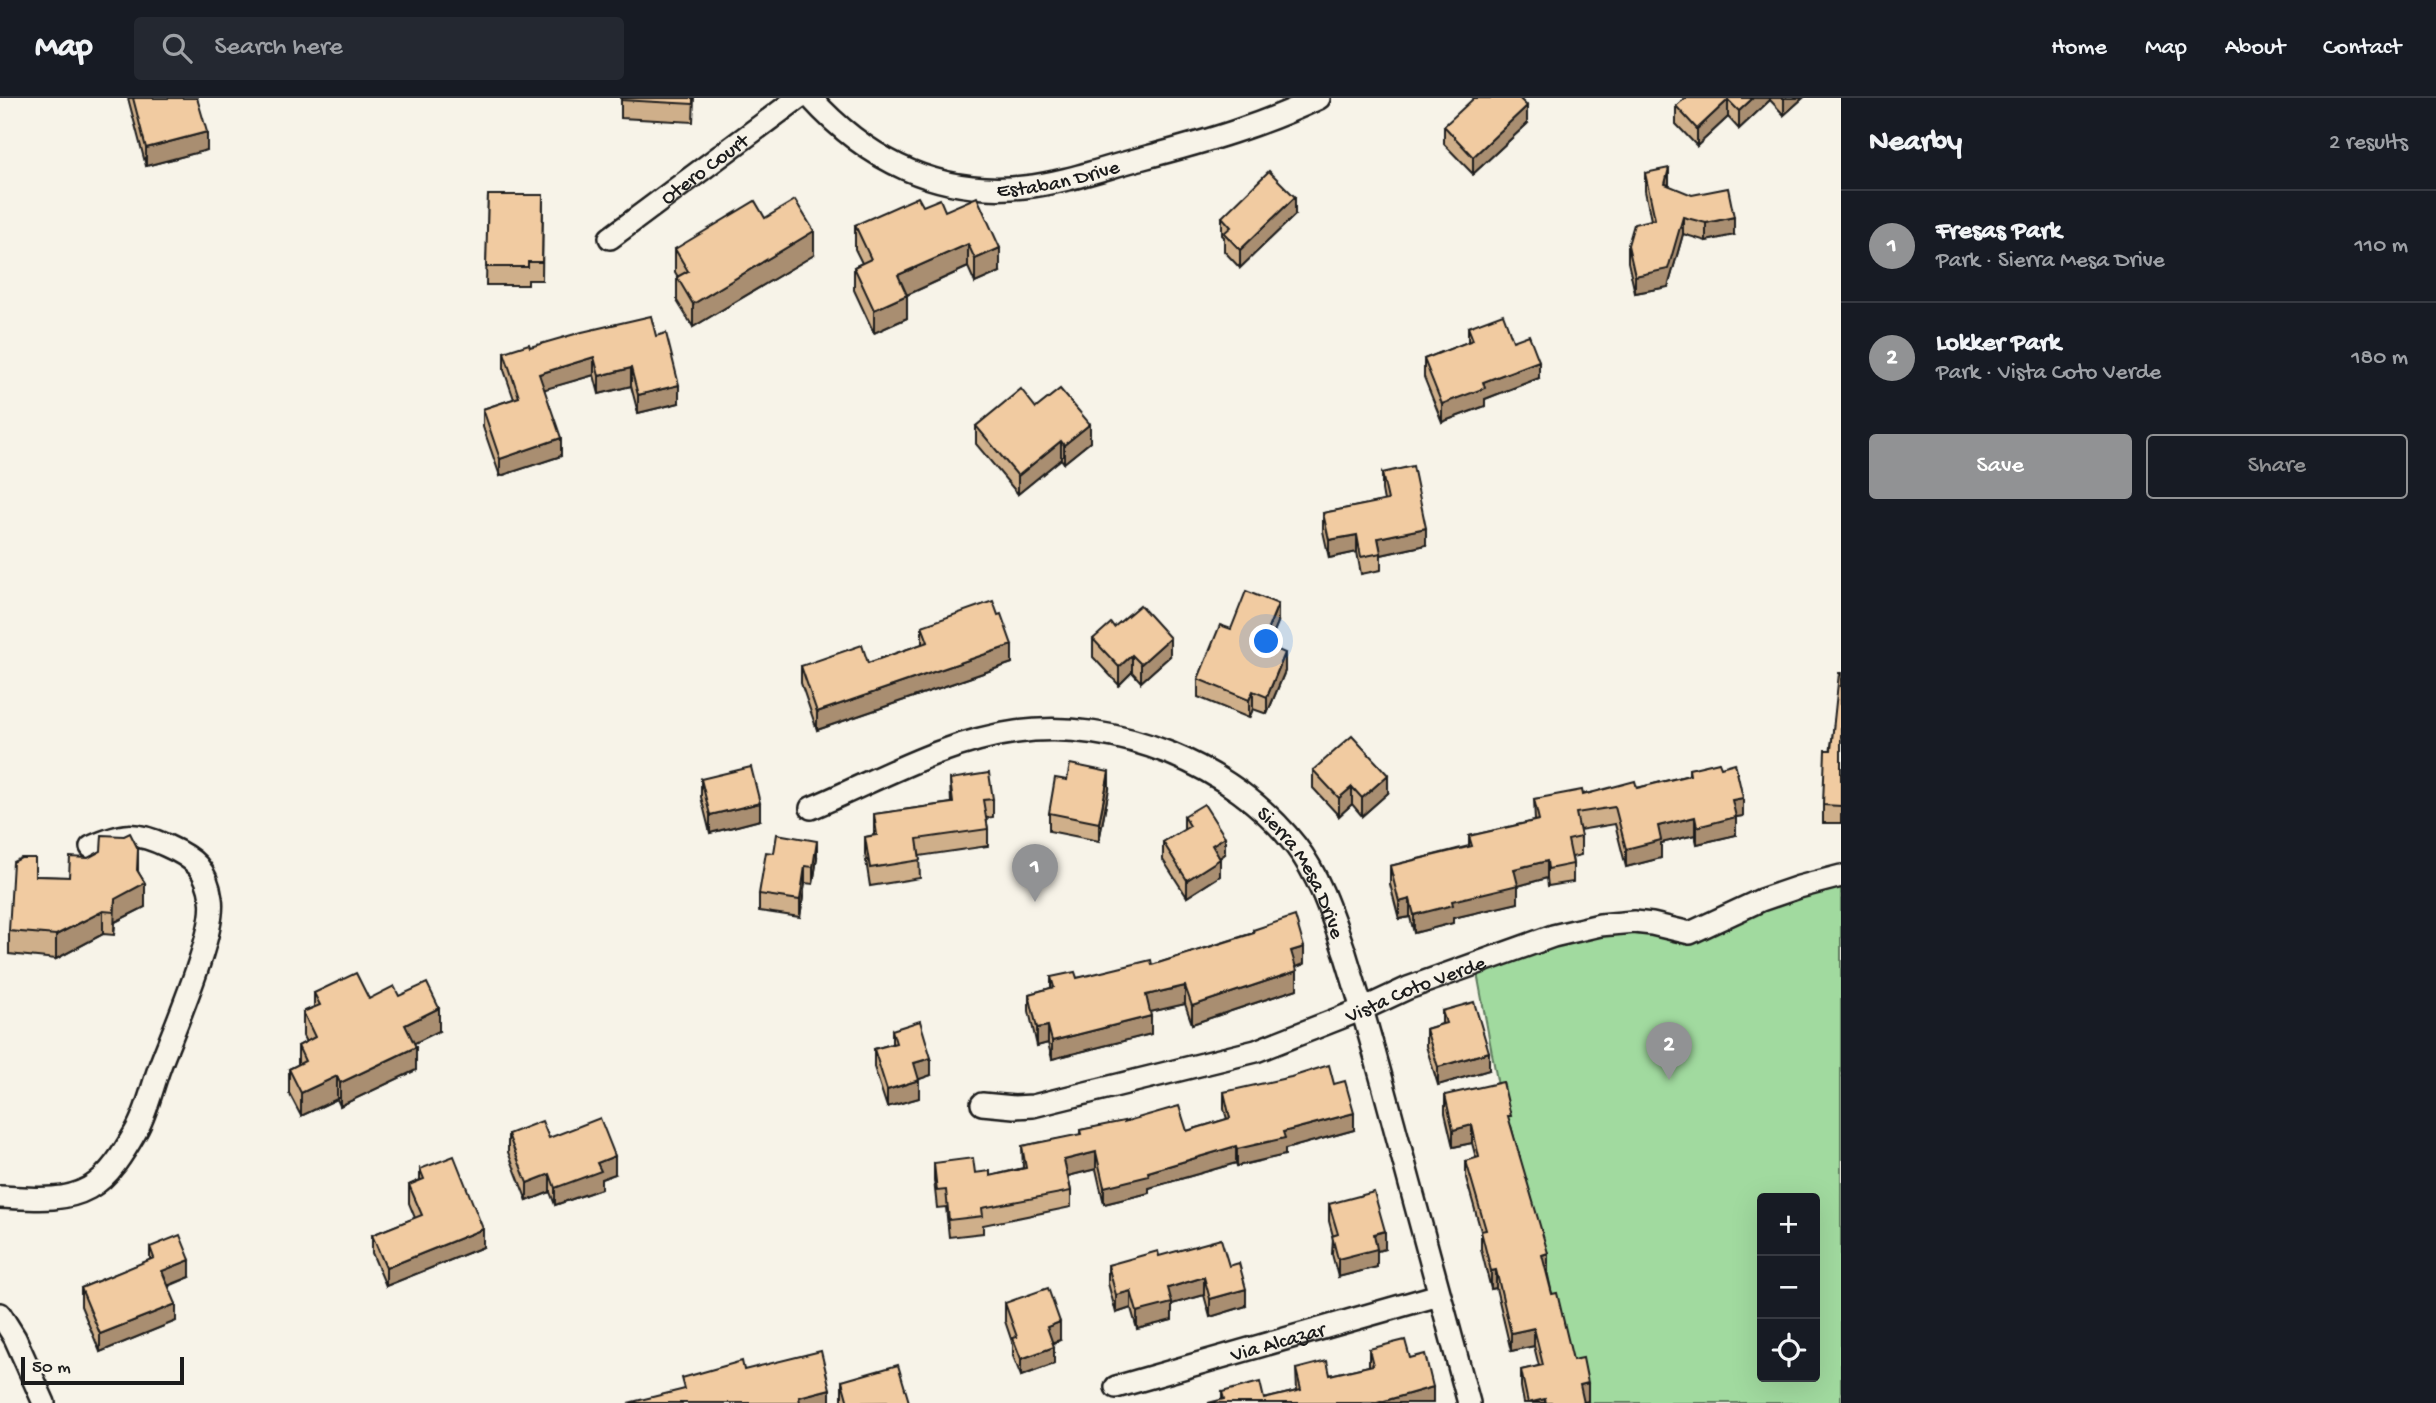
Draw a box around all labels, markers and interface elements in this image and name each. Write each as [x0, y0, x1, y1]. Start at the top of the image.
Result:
search box [134, 17, 624, 80]
text: Map [35, 29, 92, 67]
icon: search [158, 29, 196, 67]
text: Search here [214, 33, 343, 64]
text: Home [2051, 34, 2107, 63]
text: Map [2145, 34, 2187, 63]
text: About [2225, 34, 2285, 63]
text: Contact [2323, 34, 2401, 63]
text: Nearby [1869, 126, 1962, 161]
street label: Otero Court [657, 129, 757, 212]
text: 2 results [2329, 130, 2408, 157]
street label: Estaban Drive [996, 156, 1124, 204]
text: Fresas Park [1936, 217, 2061, 248]
text: 1 [1887, 233, 1897, 260]
text: 110 m [2355, 233, 2408, 260]
text: Park · Sierra Mesa Drive [1936, 248, 2165, 275]
text: Lokker Park [1936, 329, 2061, 360]
text: 2 [1886, 345, 1898, 372]
text: 180 m [2351, 345, 2408, 372]
text: Park · Vista Coto Verde [1936, 360, 2161, 387]
button: Save [1869, 434, 2132, 499]
button: Share [2146, 434, 2408, 499]
your location [1249, 624, 1283, 658]
street label: Sierra Mesa Drive [1250, 802, 1348, 943]
pin: 1 [1012, 844, 1058, 902]
street label: Vista Coto Verde [1342, 952, 1491, 1031]
pin: 2 [1646, 1022, 1692, 1080]
map controls [1757, 1193, 1820, 1382]
button: + [1757, 1193, 1820, 1256]
button: − [1757, 1256, 1820, 1319]
street label: Via Alcazar [1227, 1319, 1330, 1370]
button: locate [1757, 1319, 1820, 1382]
scale bar [21, 1354, 184, 1386]
text: 50 m [32, 1357, 71, 1380]

